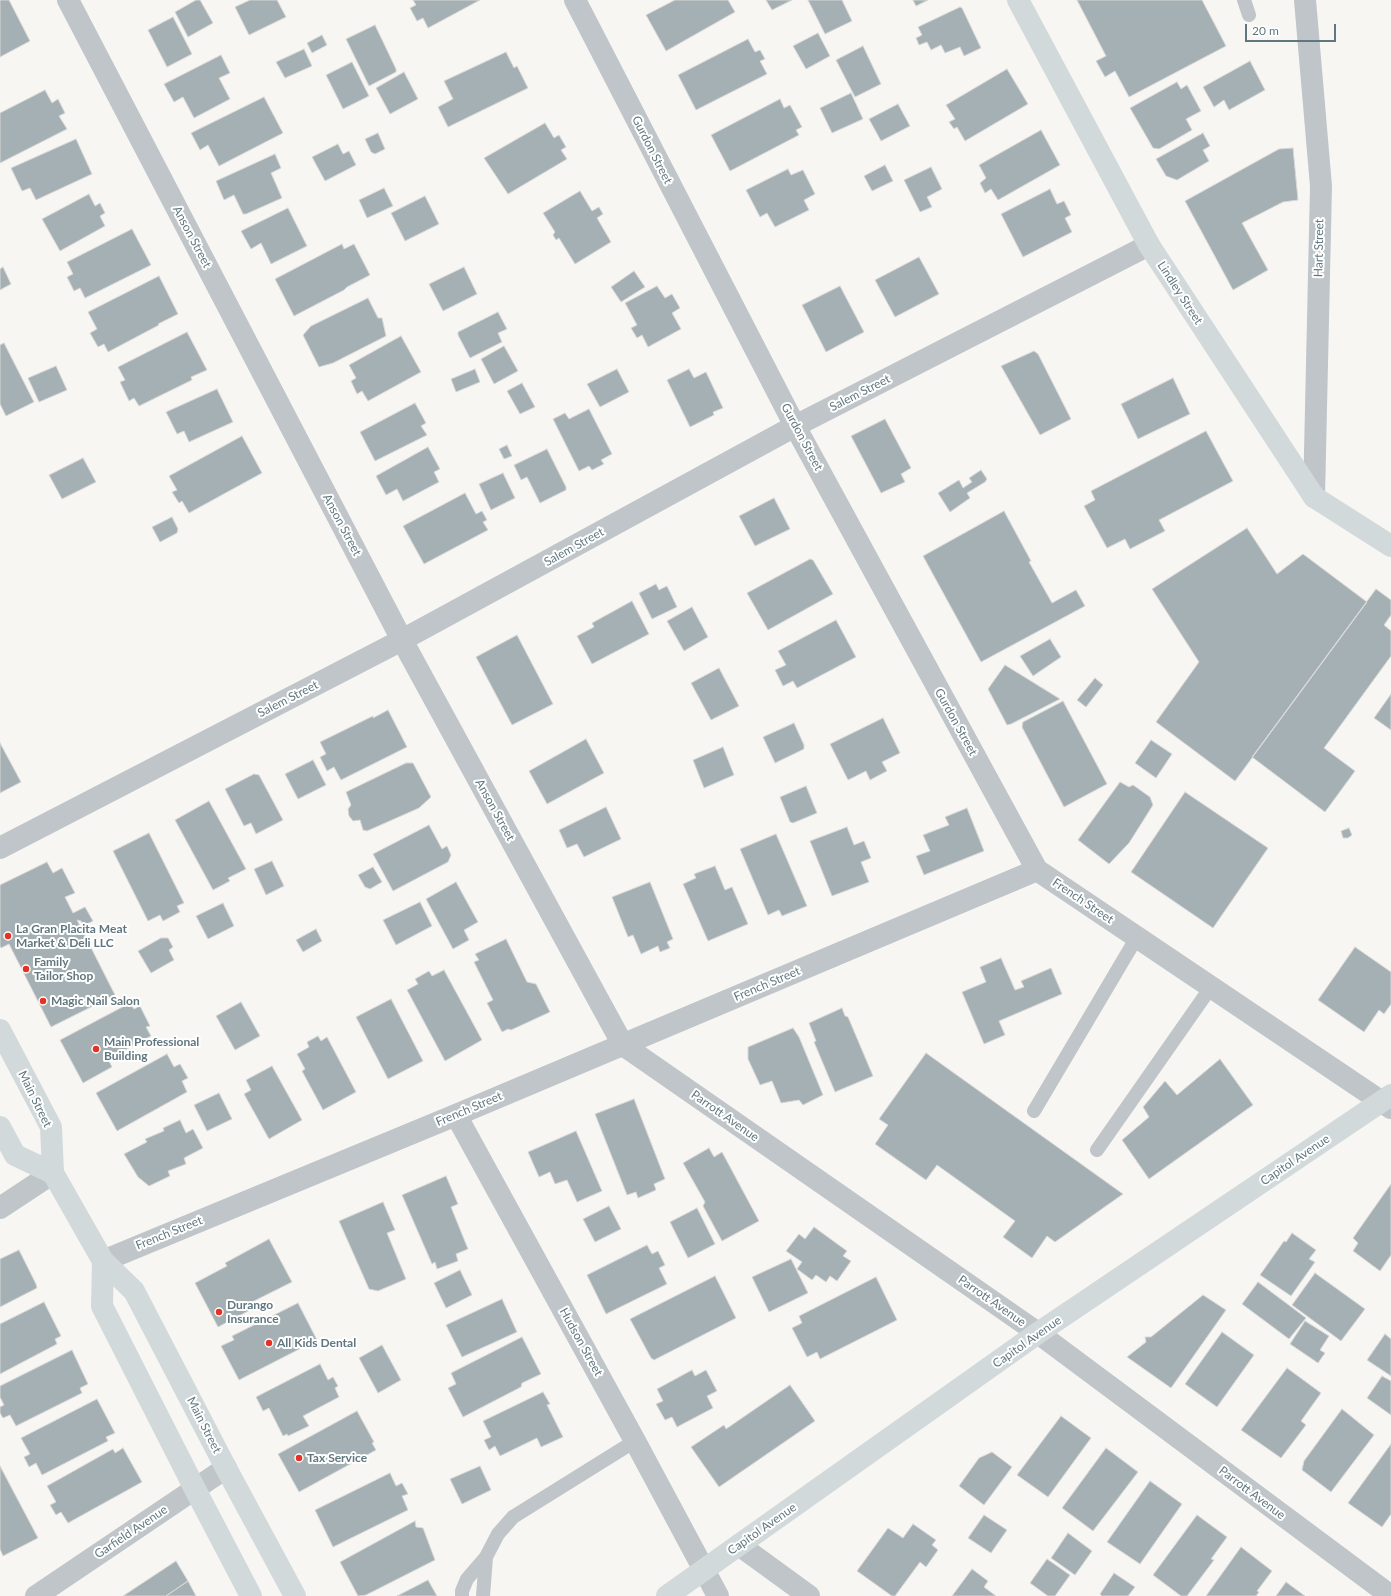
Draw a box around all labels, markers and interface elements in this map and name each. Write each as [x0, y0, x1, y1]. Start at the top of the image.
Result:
scale bar [1247, 16, 1338, 42]
text: 20 m [1252, 23, 1279, 38]
street label: Gurdon Street [629, 114, 675, 186]
street label: Anson Street [170, 204, 214, 270]
street label: Hart Street [1311, 219, 1327, 277]
street label: Lindley Street [1154, 259, 1206, 327]
street label: Salem Street [827, 372, 893, 414]
street label: Gurdon Street [778, 401, 826, 473]
street label: Anson Street [320, 492, 364, 558]
street label: Salem Street [542, 525, 606, 569]
street label: Salem Street [255, 678, 321, 720]
street label: Gurdon Street [932, 686, 980, 758]
street label: Anson Street [472, 777, 518, 843]
street label: French Street [1050, 875, 1116, 927]
place label: La Gran Placita Meat Market & Deli LLC [16, 922, 127, 950]
marker: La Gran Placita Meat Market & Deli LLC [3, 931, 13, 941]
place label: Family Tailor Shop [34, 955, 93, 983]
marker: Family Tailor Shop [21, 964, 31, 974]
street label: French Street [732, 964, 802, 1004]
place label: Magic Nail Salon [51, 994, 140, 1008]
marker: Magic Nail Salon [38, 996, 48, 1006]
place label: Main Professional Building [104, 1035, 199, 1063]
marker: Main Professional Building [91, 1044, 101, 1054]
street label: Main Street [15, 1068, 55, 1130]
street label: Parrott Avenue [688, 1087, 762, 1145]
street label: French Street [434, 1089, 504, 1129]
street label: Capitol Avenue [1258, 1132, 1332, 1188]
street label: French Street [134, 1213, 204, 1253]
street label: Parrott Avenue [955, 1272, 1029, 1330]
place label: Durango Insurance [227, 1298, 279, 1326]
street label: Hudson Street [556, 1305, 606, 1379]
marker: Durango Insurance [214, 1307, 224, 1317]
street label: Capitol Avenue [990, 1313, 1064, 1371]
place label: All Kids Dental [277, 1336, 356, 1350]
marker: All Kids Dental [264, 1338, 274, 1348]
street label: Main Street [184, 1394, 224, 1456]
place label: Tax Service [307, 1451, 367, 1465]
marker: Tax Service [294, 1453, 304, 1463]
street label: Parrott Avenue [1216, 1463, 1288, 1523]
street label: Capitol Avenue [725, 1500, 799, 1558]
street label: Garfield Avenue [92, 1502, 170, 1562]

